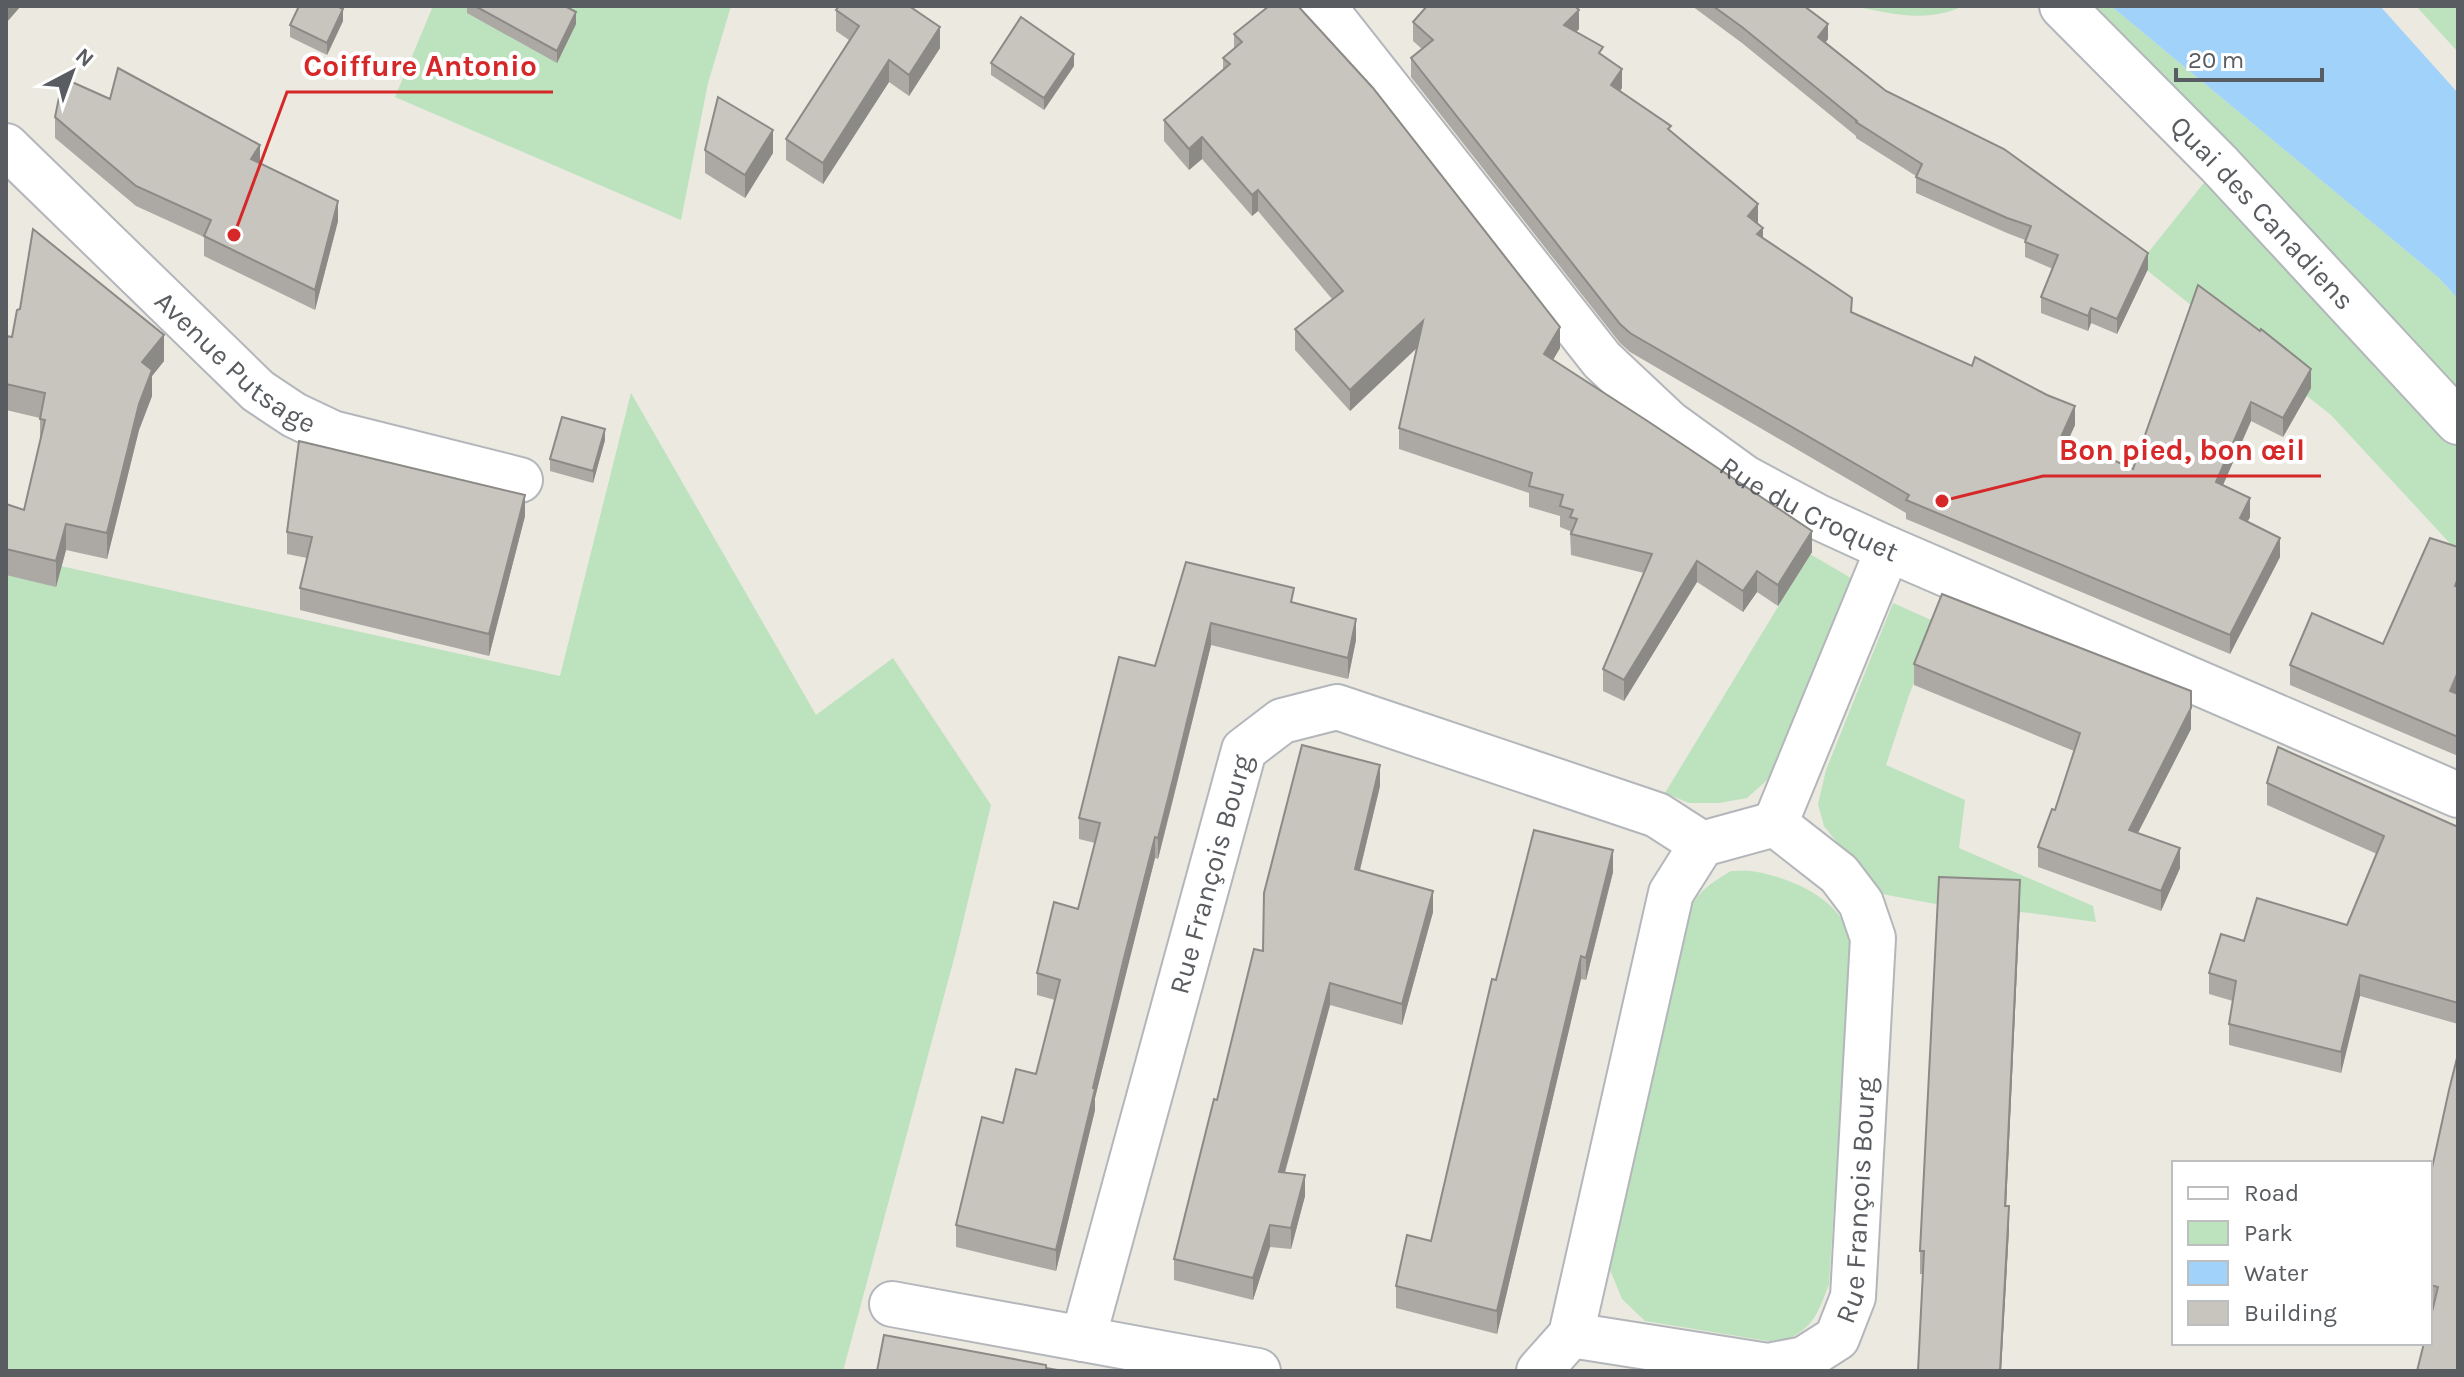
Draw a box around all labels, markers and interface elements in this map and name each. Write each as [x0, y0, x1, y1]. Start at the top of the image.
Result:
north arrow [32, 32, 112, 112]
scale bar [2176, 32, 2322, 82]
callout: Coiffure Antonio [287, 38, 553, 92]
text: N [70, 43, 99, 73]
text: 20 m [2188, 46, 2244, 74]
text: Coiffure Antonio [303, 48, 537, 84]
street label: Quai des Canadiens [2163, 109, 2361, 317]
street label: Avenue Putsage [148, 284, 321, 440]
callout: Bon pied, bon œil [2043, 422, 2321, 476]
text: Bon pied, bon œil [2059, 432, 2305, 468]
street label: Rue du Croquet [1713, 449, 1903, 569]
street label: Rue François Bourg [1162, 751, 1259, 998]
street label: Rue François Bourg [1828, 1076, 1882, 1328]
legend [2172, 1161, 2432, 1345]
text: Road [2244, 1179, 2299, 1207]
text: Park [2244, 1219, 2293, 1247]
text: Water [2244, 1259, 2308, 1287]
text: Building [2244, 1299, 2337, 1327]

